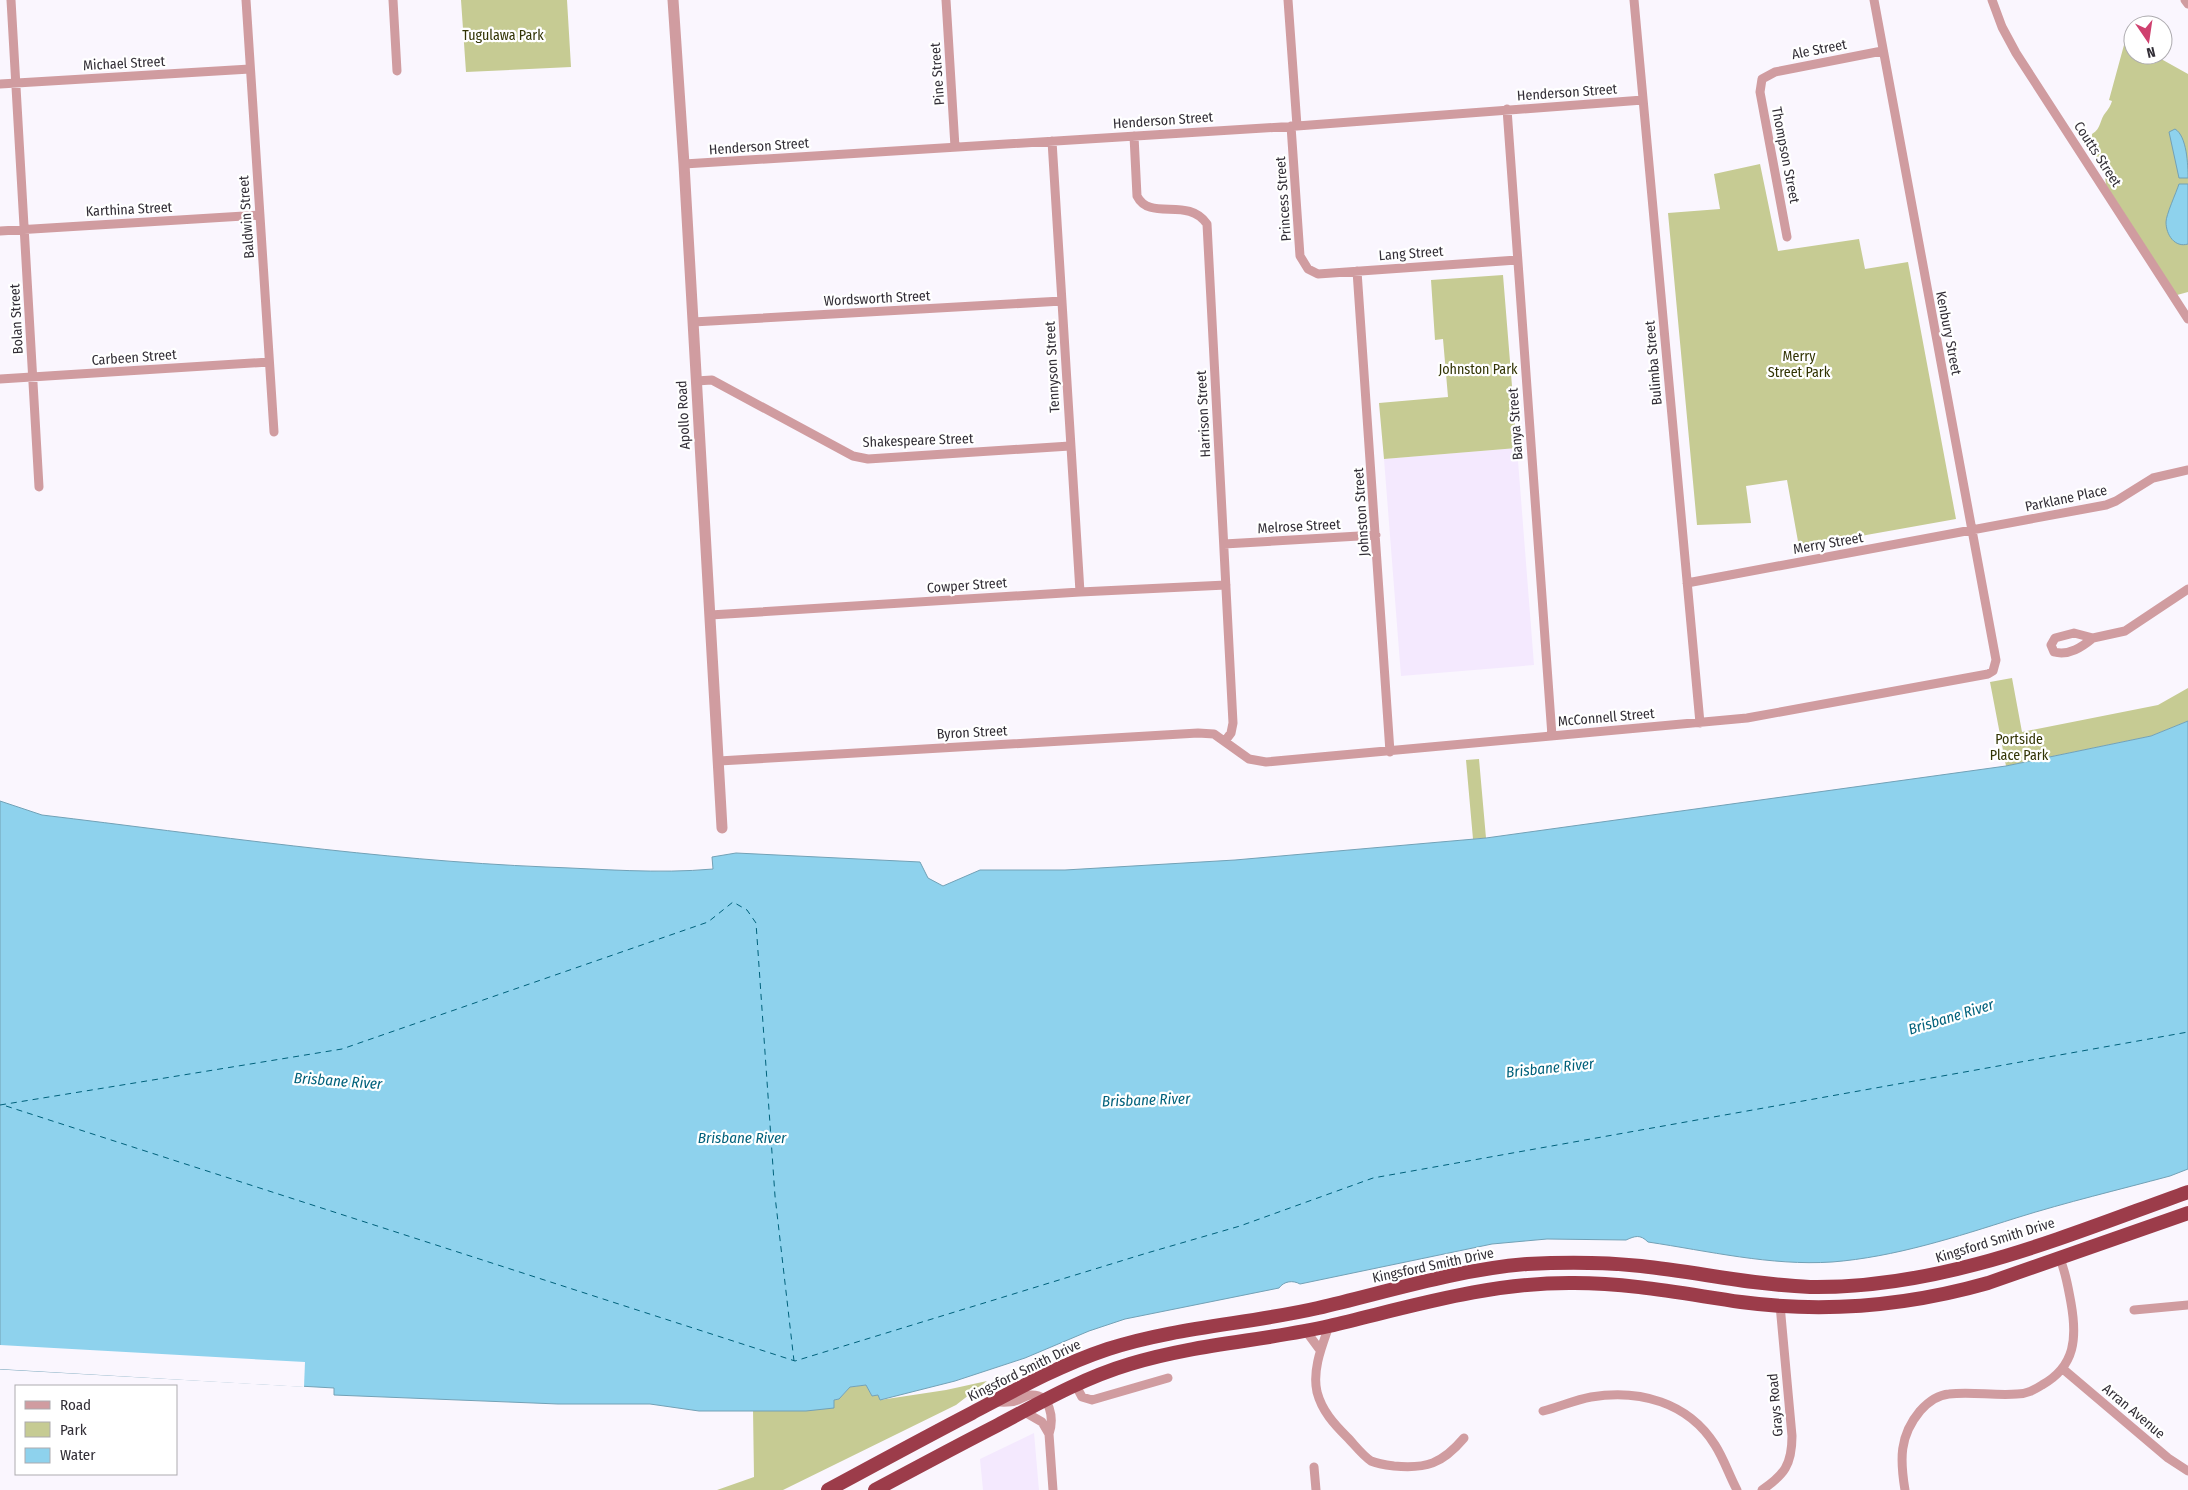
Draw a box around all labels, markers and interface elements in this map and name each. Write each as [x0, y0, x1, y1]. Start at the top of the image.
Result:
north arrow [2123, 15, 2173, 65]
park label: Tugulawa Park [462, 27, 544, 44]
street label: Ale Street [1790, 36, 1848, 63]
street label: Pine Street [927, 42, 948, 106]
text: N [2145, 43, 2157, 61]
street label: Michael Street [83, 53, 166, 74]
street label: Henderson Street [1516, 80, 1618, 104]
street label: Thompson Street [1768, 105, 1803, 205]
street label: Henderson Street [1112, 108, 1214, 132]
street label: Coutts Street [2070, 118, 2125, 190]
street label: Henderson Street [708, 134, 810, 158]
street label: Princess Street [1272, 156, 1295, 242]
street label: Baldwin Street [235, 174, 258, 259]
street label: Karthina Street [85, 199, 173, 220]
street label: Lang Street [1378, 243, 1444, 264]
street label: Bolan Street [6, 283, 27, 355]
street label: Wordsworth Street [823, 287, 931, 310]
street label: Kenbury Street [1932, 290, 1965, 377]
street label: Tennyson Street [1042, 320, 1063, 413]
street label: Bulimba Street [1641, 320, 1666, 406]
street label: Carbeen Street [91, 346, 177, 369]
park label: Merry Street Park [1768, 348, 1831, 381]
park label: Johnston Park [1438, 361, 1518, 378]
street label: Harrison Street [1193, 370, 1214, 458]
street label: Apollo Road [673, 380, 694, 450]
street label: Banya Street [1504, 387, 1527, 461]
street label: Shakespeare Street [862, 430, 974, 451]
street label: Johnston Street [1350, 467, 1373, 557]
street label: Parklane Place [2024, 482, 2109, 515]
street label: Melrose Street [1257, 516, 1341, 537]
street label: Merry Street [1792, 529, 1865, 558]
street label: Cowper Street [926, 574, 1008, 597]
street label: McConnell Street [1557, 705, 1655, 730]
street label: Byron Street [936, 722, 1008, 743]
park label: Portside Place Park [1990, 731, 2049, 764]
water label: Brisbane River [1906, 995, 1997, 1039]
water label: Brisbane River [1505, 1054, 1596, 1082]
water label: Brisbane River [293, 1069, 384, 1093]
water label: Brisbane River [1101, 1089, 1191, 1111]
water label: Brisbane River [698, 1129, 787, 1147]
street label: Kingsford Smith Drive [1934, 1214, 2057, 1267]
street label: Kingsford Smith Drive [1371, 1244, 1495, 1287]
street label: Kingsford Smith Drive [965, 1336, 1084, 1405]
street label: Grays Road [1764, 1373, 1787, 1437]
street label: Arran Avenue [2099, 1380, 2168, 1442]
legend [15, 1385, 178, 1475]
text: Road [60, 1396, 91, 1414]
text: Park [60, 1421, 87, 1439]
text: Water [60, 1446, 96, 1464]

